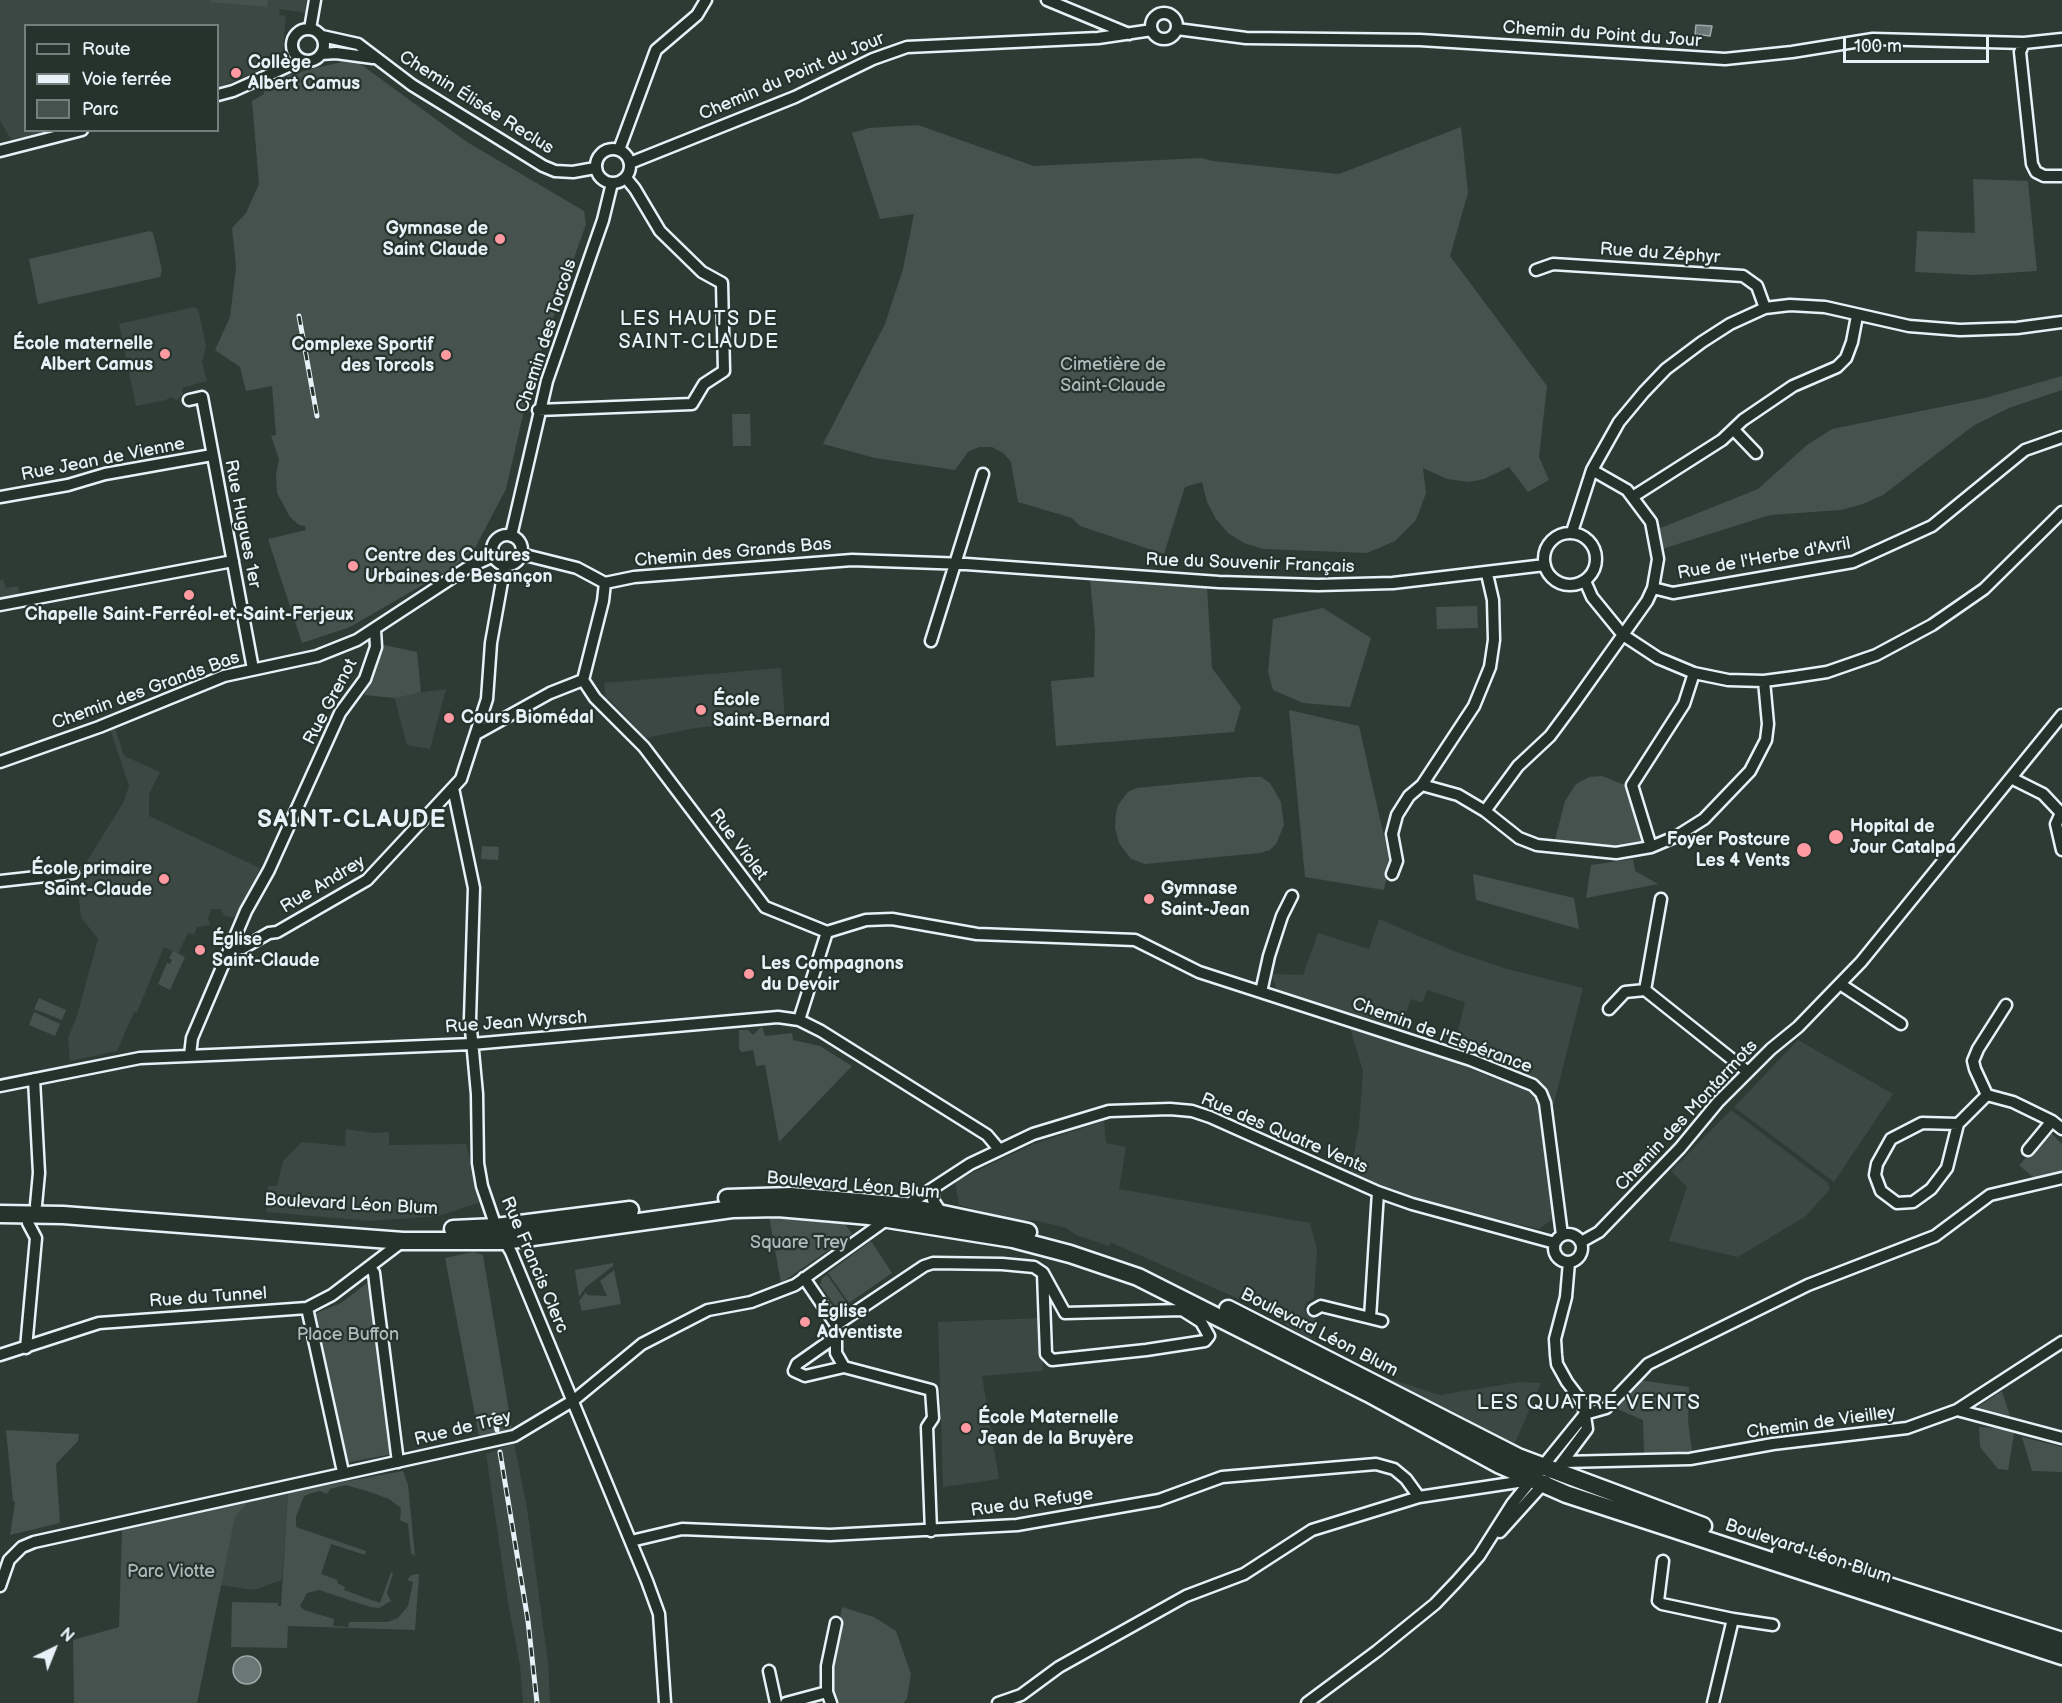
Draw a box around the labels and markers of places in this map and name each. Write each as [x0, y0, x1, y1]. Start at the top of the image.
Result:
place label: Collège Albert Camus [248, 52, 360, 94]
marker: Collège Albert Camus [229, 66, 243, 80]
place label: Gymnase de Saint Claude [383, 218, 488, 260]
marker: Gymnase de Saint Claude [493, 232, 507, 246]
place label: École maternelle Albert Camus [13, 333, 153, 376]
place label: Complexe Sportif des Torcols [292, 334, 434, 376]
marker: École maternelle Albert Camus [158, 347, 172, 361]
marker: Complexe Sportif des Torcols [439, 348, 453, 362]
place label: Centre des Cultures Urbaines de Besançon [365, 545, 553, 588]
marker: Centre des Cultures Urbaines de Besançon [346, 559, 360, 573]
marker: Chapelle Saint-Ferréol-et-Saint-Ferjeux [182, 588, 196, 602]
place label: Chapelle Saint-Ferréol-et-Saint-Ferjeux [25, 604, 353, 626]
place label: École Saint-Bernard [713, 689, 830, 732]
marker: École Saint-Bernard [694, 703, 708, 717]
place label: Cours Biomédal [461, 707, 594, 729]
marker: Cours Biomédal [442, 711, 456, 725]
place label: Hopital de Jour Catalpa [1850, 816, 1956, 858]
marker: Hopital de Jour Catalpa [1827, 828, 1845, 846]
place label: Foyer Postcure Les 4 Vents [1667, 829, 1790, 872]
marker: Foyer Postcure Les 4 Vents [1795, 841, 1813, 859]
place label: École primaire Saint-Claude [31, 858, 152, 900]
marker: École primaire Saint-Claude [157, 872, 171, 886]
place label: Gymnase Saint-Jean [1161, 878, 1250, 920]
marker: Gymnase Saint-Jean [1142, 892, 1156, 906]
place label: Église Saint-Claude [212, 929, 320, 972]
marker: Église Saint-Claude [193, 943, 207, 957]
place label: Les Compagnons du Devoir [761, 953, 904, 996]
marker: Les Compagnons du Devoir [742, 967, 756, 981]
place label: Église Adventiste [817, 1301, 902, 1344]
marker: Église Adventiste [798, 1315, 812, 1329]
place label: École Maternelle Jean de la Bruyère [978, 1407, 1134, 1450]
marker: École Maternelle Jean de la Bruyère [959, 1421, 973, 1435]

